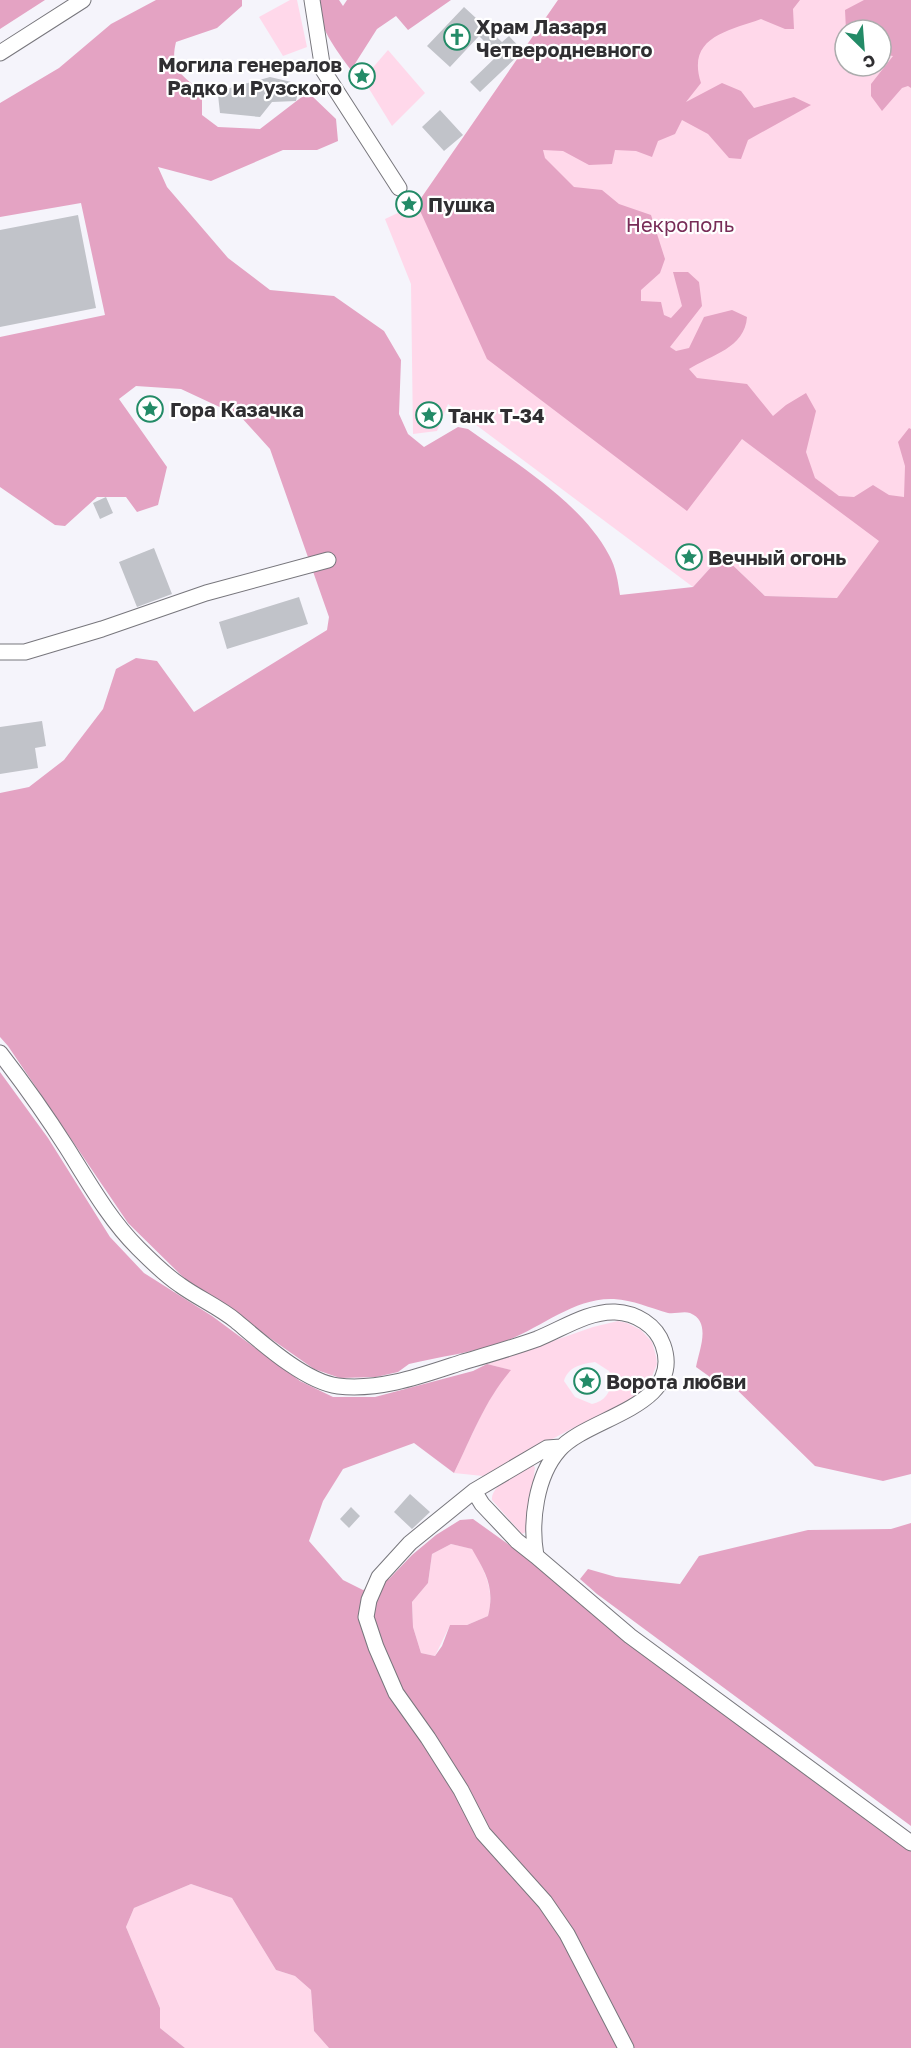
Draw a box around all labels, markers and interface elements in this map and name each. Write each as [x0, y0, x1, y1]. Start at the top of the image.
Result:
place label: Храм Лазаря Четверодневного [476, 14, 653, 61]
north arrow [833, 18, 893, 78]
church icon: Храм Лазаря Четверодневного [442, 22, 472, 52]
text: С [860, 50, 879, 73]
place label: Могила генералов Радко и Рузского [158, 52, 342, 99]
place icon: Могила генералов Радко и Рузского [347, 61, 377, 91]
place icon: Пушка [394, 189, 424, 219]
place label: Пушка [428, 192, 495, 216]
park label: Некрополь [626, 212, 734, 236]
place icon: Гора Казачка [135, 394, 165, 424]
place label: Гора Казачка [170, 397, 304, 421]
place icon: Танк Т-34 [414, 400, 444, 430]
place label: Танк Т-34 [448, 403, 545, 427]
place icon: Вечный огонь [674, 542, 704, 572]
place label: Вечный огонь [708, 545, 846, 569]
place icon: Ворота любви [572, 1366, 602, 1396]
place label: Ворота любви [606, 1369, 746, 1393]

